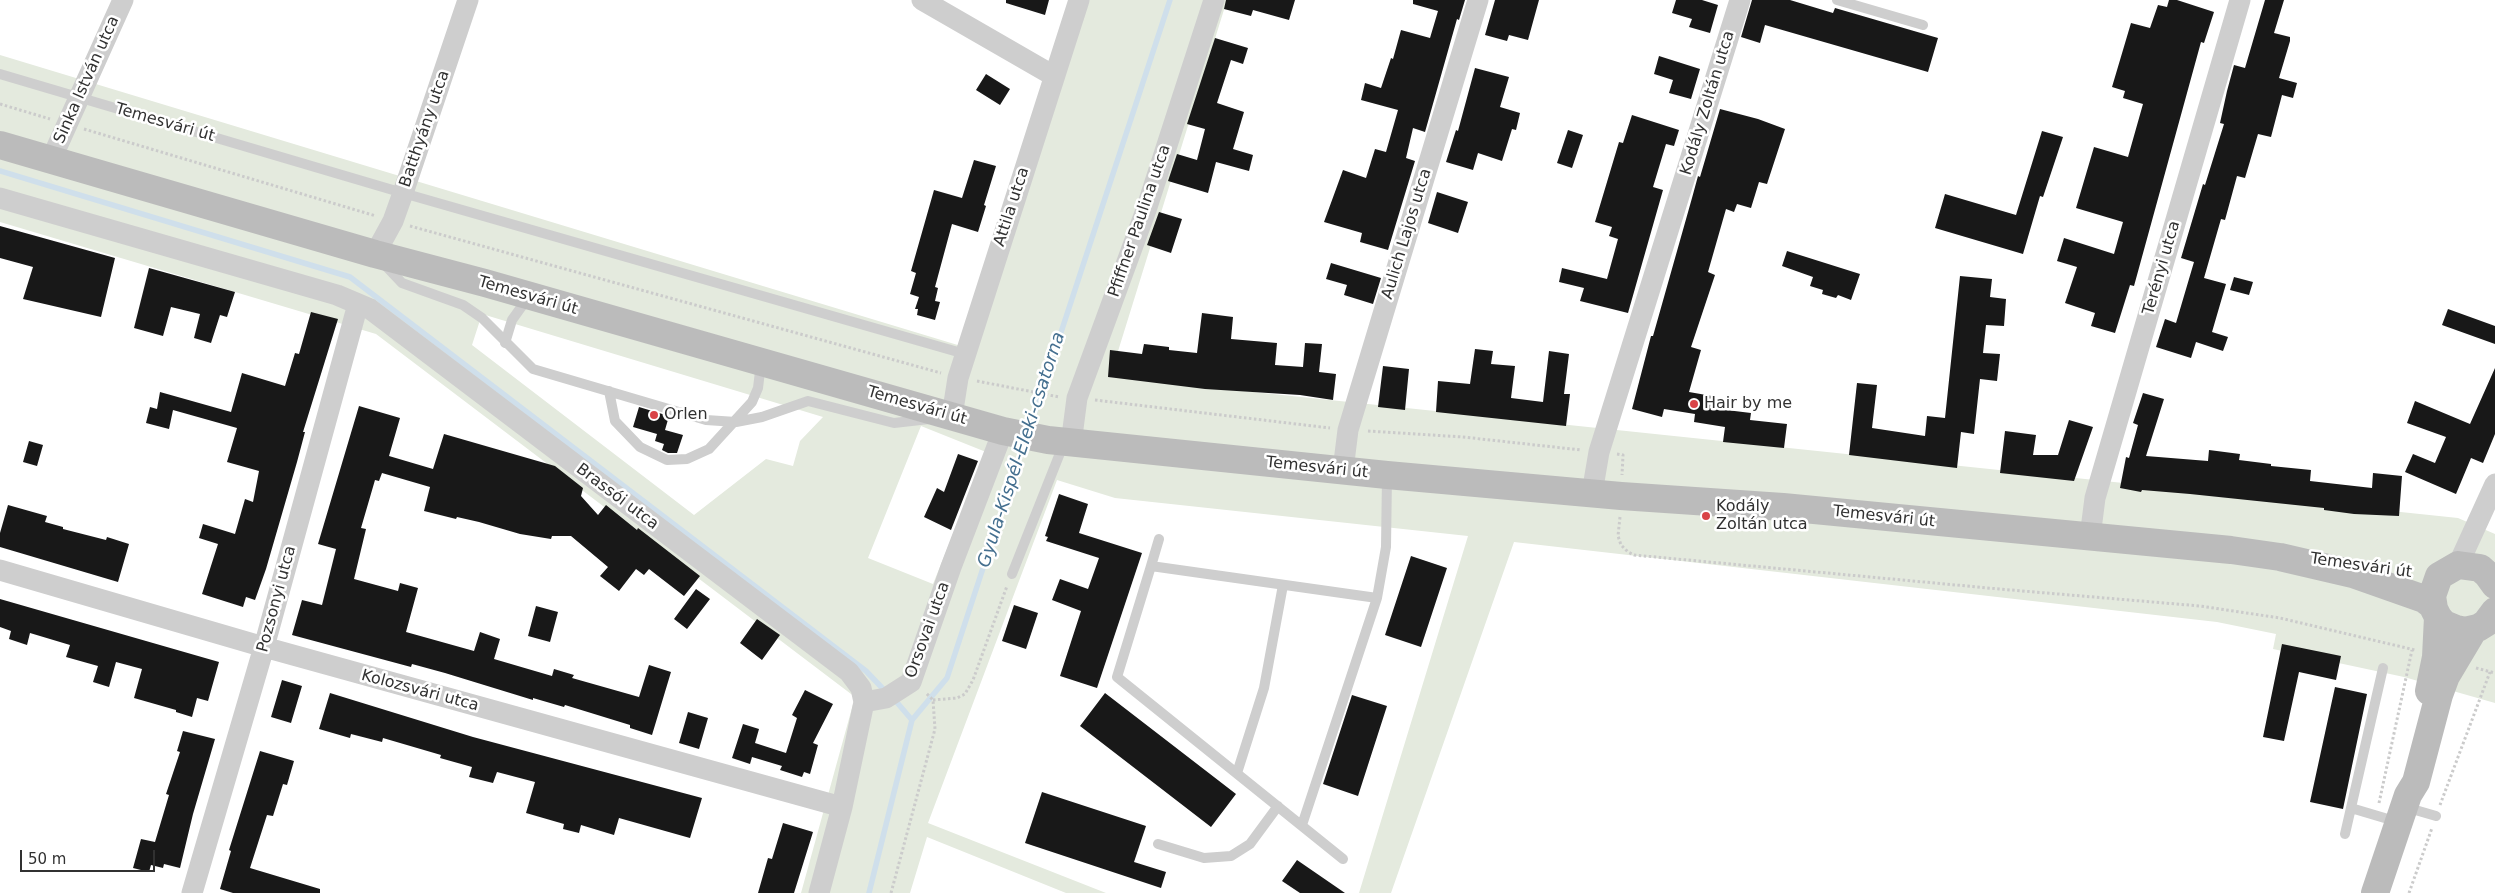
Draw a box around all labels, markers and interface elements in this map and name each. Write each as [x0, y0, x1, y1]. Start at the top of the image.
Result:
street label: Sinka István utca [50, 13, 124, 147]
street label: Kodály Zoltán utca [1677, 28, 1739, 178]
street label: Batthyány utca [396, 68, 454, 190]
street label: Temesvári út [113, 100, 217, 146]
street label: Pfiffner Paulina utca [1105, 142, 1175, 300]
street label: Attila utca [990, 165, 1034, 249]
street label: Aulich Lajos utca [1378, 166, 1436, 302]
street label: Terényi utca [2139, 219, 2185, 317]
street label: Temesvári út [476, 273, 580, 319]
water label: Gyula-Kispél-Eleki-csatorna [974, 330, 1070, 570]
street label: Temesvári út [865, 383, 969, 429]
place label: Hair by me [1704, 394, 1792, 414]
marker: Hair by me [1688, 398, 1700, 410]
place label: Orlen [664, 405, 708, 425]
marker: Orlen [648, 409, 660, 421]
street label: Temesvári út [1265, 453, 1369, 483]
street label: Brassói utca [572, 460, 662, 534]
place label: Kodály Zoltán utca [1716, 497, 1808, 535]
street label: Temesvári út [1832, 502, 1936, 532]
marker: Kodály Zoltán utca [1700, 510, 1712, 522]
street label: Pozsonyi utca [254, 544, 300, 654]
street label: Temesvári út [2309, 549, 2413, 583]
street label: Orsovai utca [902, 579, 954, 681]
street label: Kolozsvári utca [359, 666, 481, 716]
scale bar [22, 840, 158, 872]
text: 50 m [28, 850, 66, 868]

